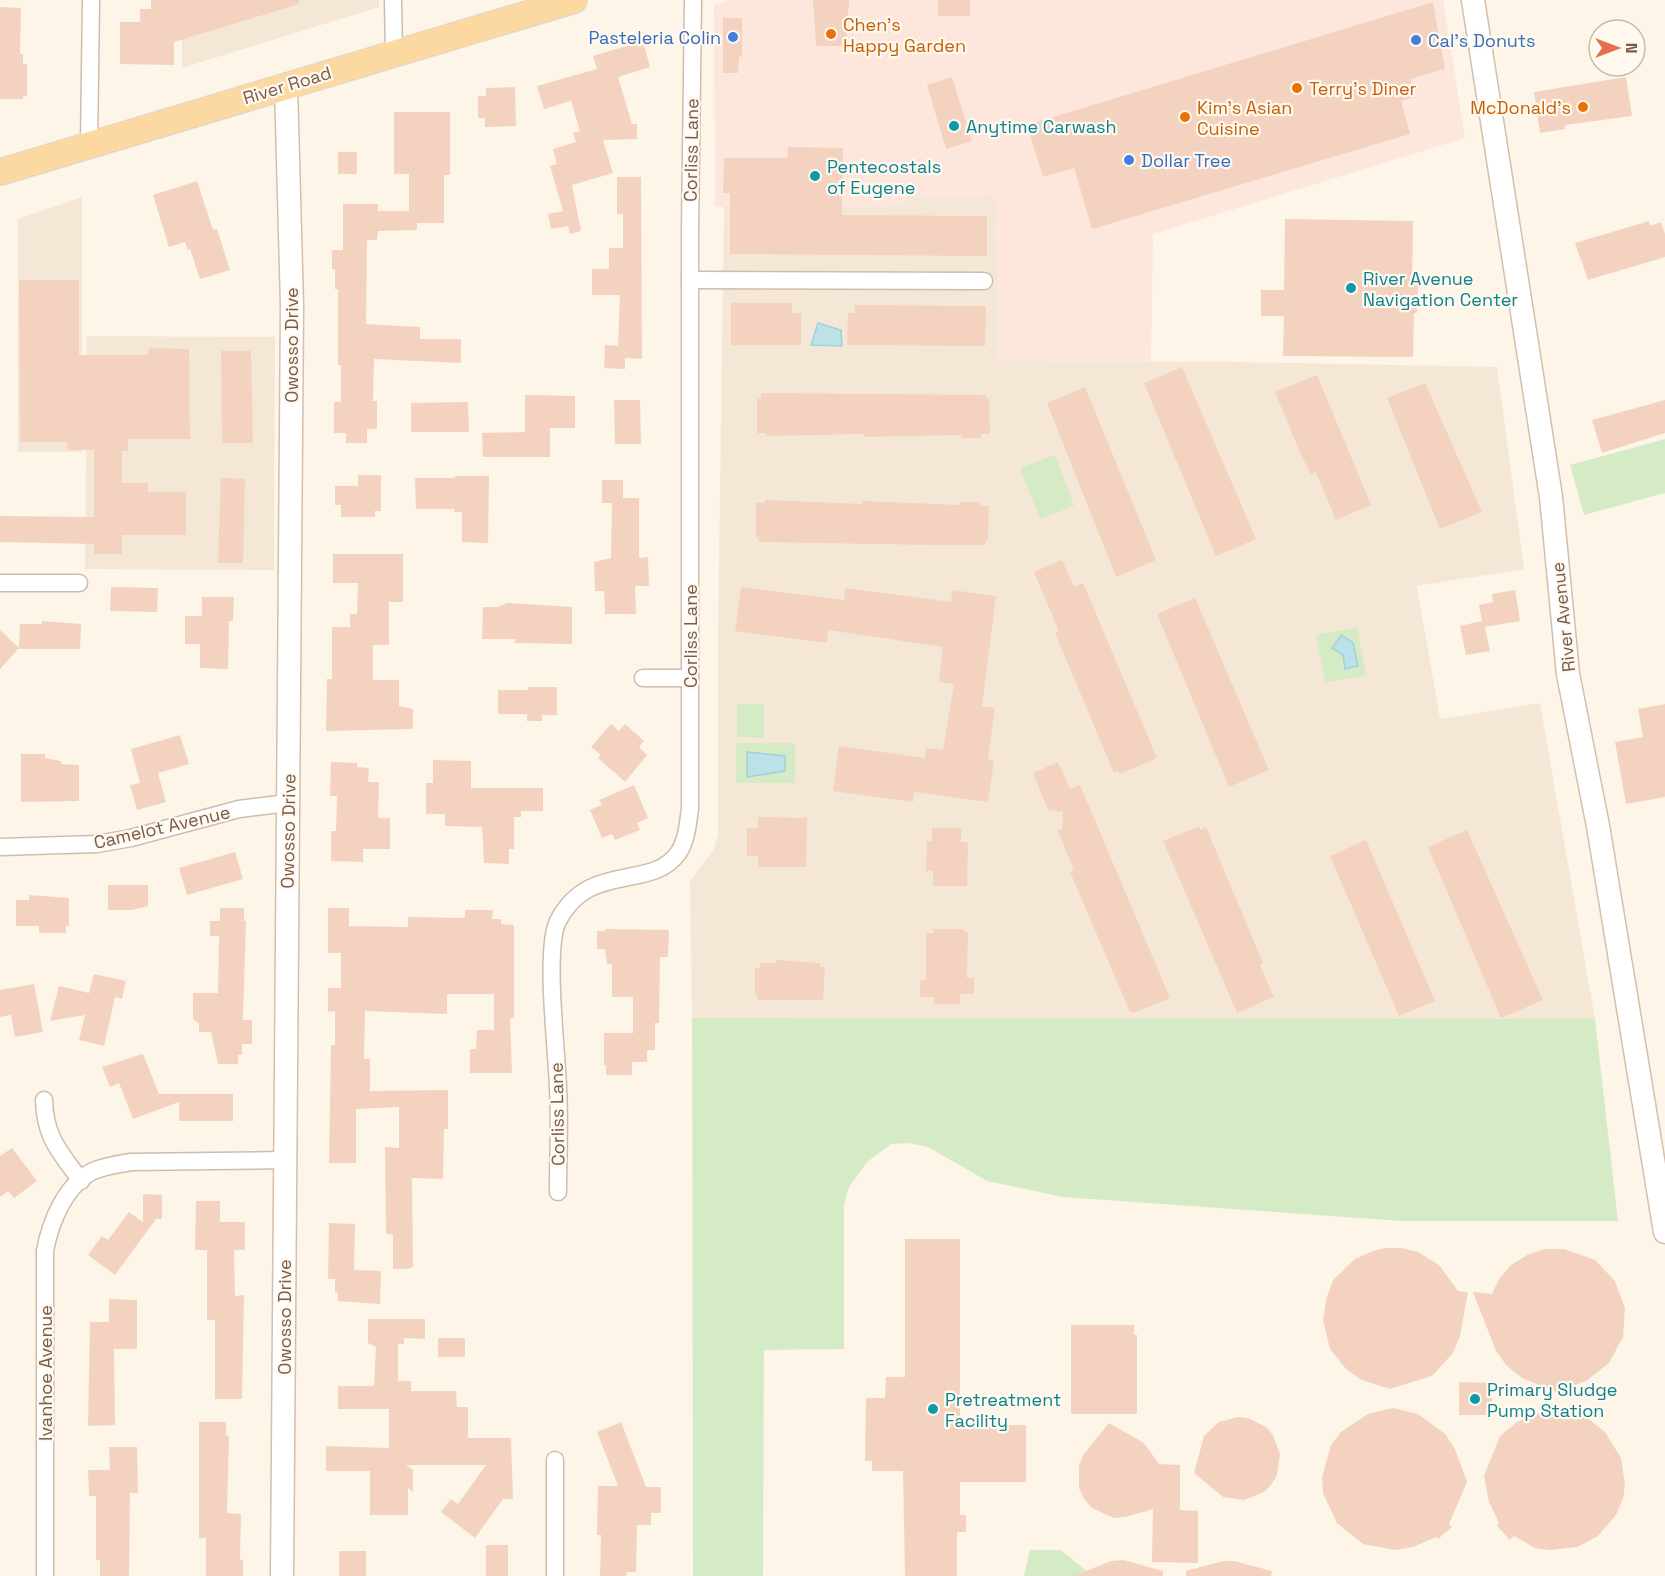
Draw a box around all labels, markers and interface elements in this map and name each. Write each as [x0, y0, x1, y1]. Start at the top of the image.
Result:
place label: Chen’s Happy Garden [843, 13, 966, 57]
north arrow [1587, 18, 1647, 78]
place label: Pasteleria Colin [588, 26, 721, 49]
marker: Chen’s Happy Garden [824, 27, 838, 41]
place label: Cal's Donuts [1428, 29, 1536, 52]
marker: Pasteleria Colin [726, 30, 740, 44]
marker: Cal's Donuts [1409, 33, 1423, 47]
text: N [1621, 43, 1642, 53]
street label: River Road [240, 61, 334, 109]
place label: Terry's Diner [1309, 77, 1417, 100]
marker: Terry's Diner [1290, 81, 1304, 95]
place label: Kim's Asian Cuisine [1197, 96, 1292, 140]
place label: McDonald's [1470, 96, 1571, 119]
street label: Corliss Lane [679, 98, 703, 202]
marker: McDonald's [1576, 100, 1590, 114]
marker: Kim's Asian Cuisine [1178, 110, 1192, 124]
place label: Anytime Carwash [966, 115, 1116, 138]
marker: Anytime Carwash [947, 119, 961, 133]
place label: Dollar Tree [1141, 149, 1231, 172]
marker: Dollar Tree [1122, 153, 1136, 167]
place label: Pentecostals of Eugene [827, 155, 941, 199]
marker: Pentecostals of Eugene [808, 169, 822, 183]
place label: River Avenue Navigation Center [1363, 267, 1518, 311]
marker: River Avenue Navigation Center [1344, 281, 1358, 295]
street label: Owosso Drive [280, 287, 303, 403]
street label: River Avenue [1546, 561, 1580, 673]
street label: Corliss Lane [679, 584, 702, 688]
street label: Owosso Drive [275, 773, 301, 889]
street label: Camelot Avenue [91, 800, 233, 854]
street label: Corliss Lane [545, 1062, 569, 1166]
street label: Owosso Drive [273, 1259, 296, 1375]
street label: Ivanhoe Avenue [34, 1305, 57, 1441]
place label: Primary Sludge Pump Station [1487, 1378, 1618, 1422]
place label: Pretreatment Facility [945, 1388, 1061, 1432]
marker: Primary Sludge Pump Station [1468, 1392, 1482, 1406]
marker: Pretreatment Facility [926, 1402, 940, 1416]

